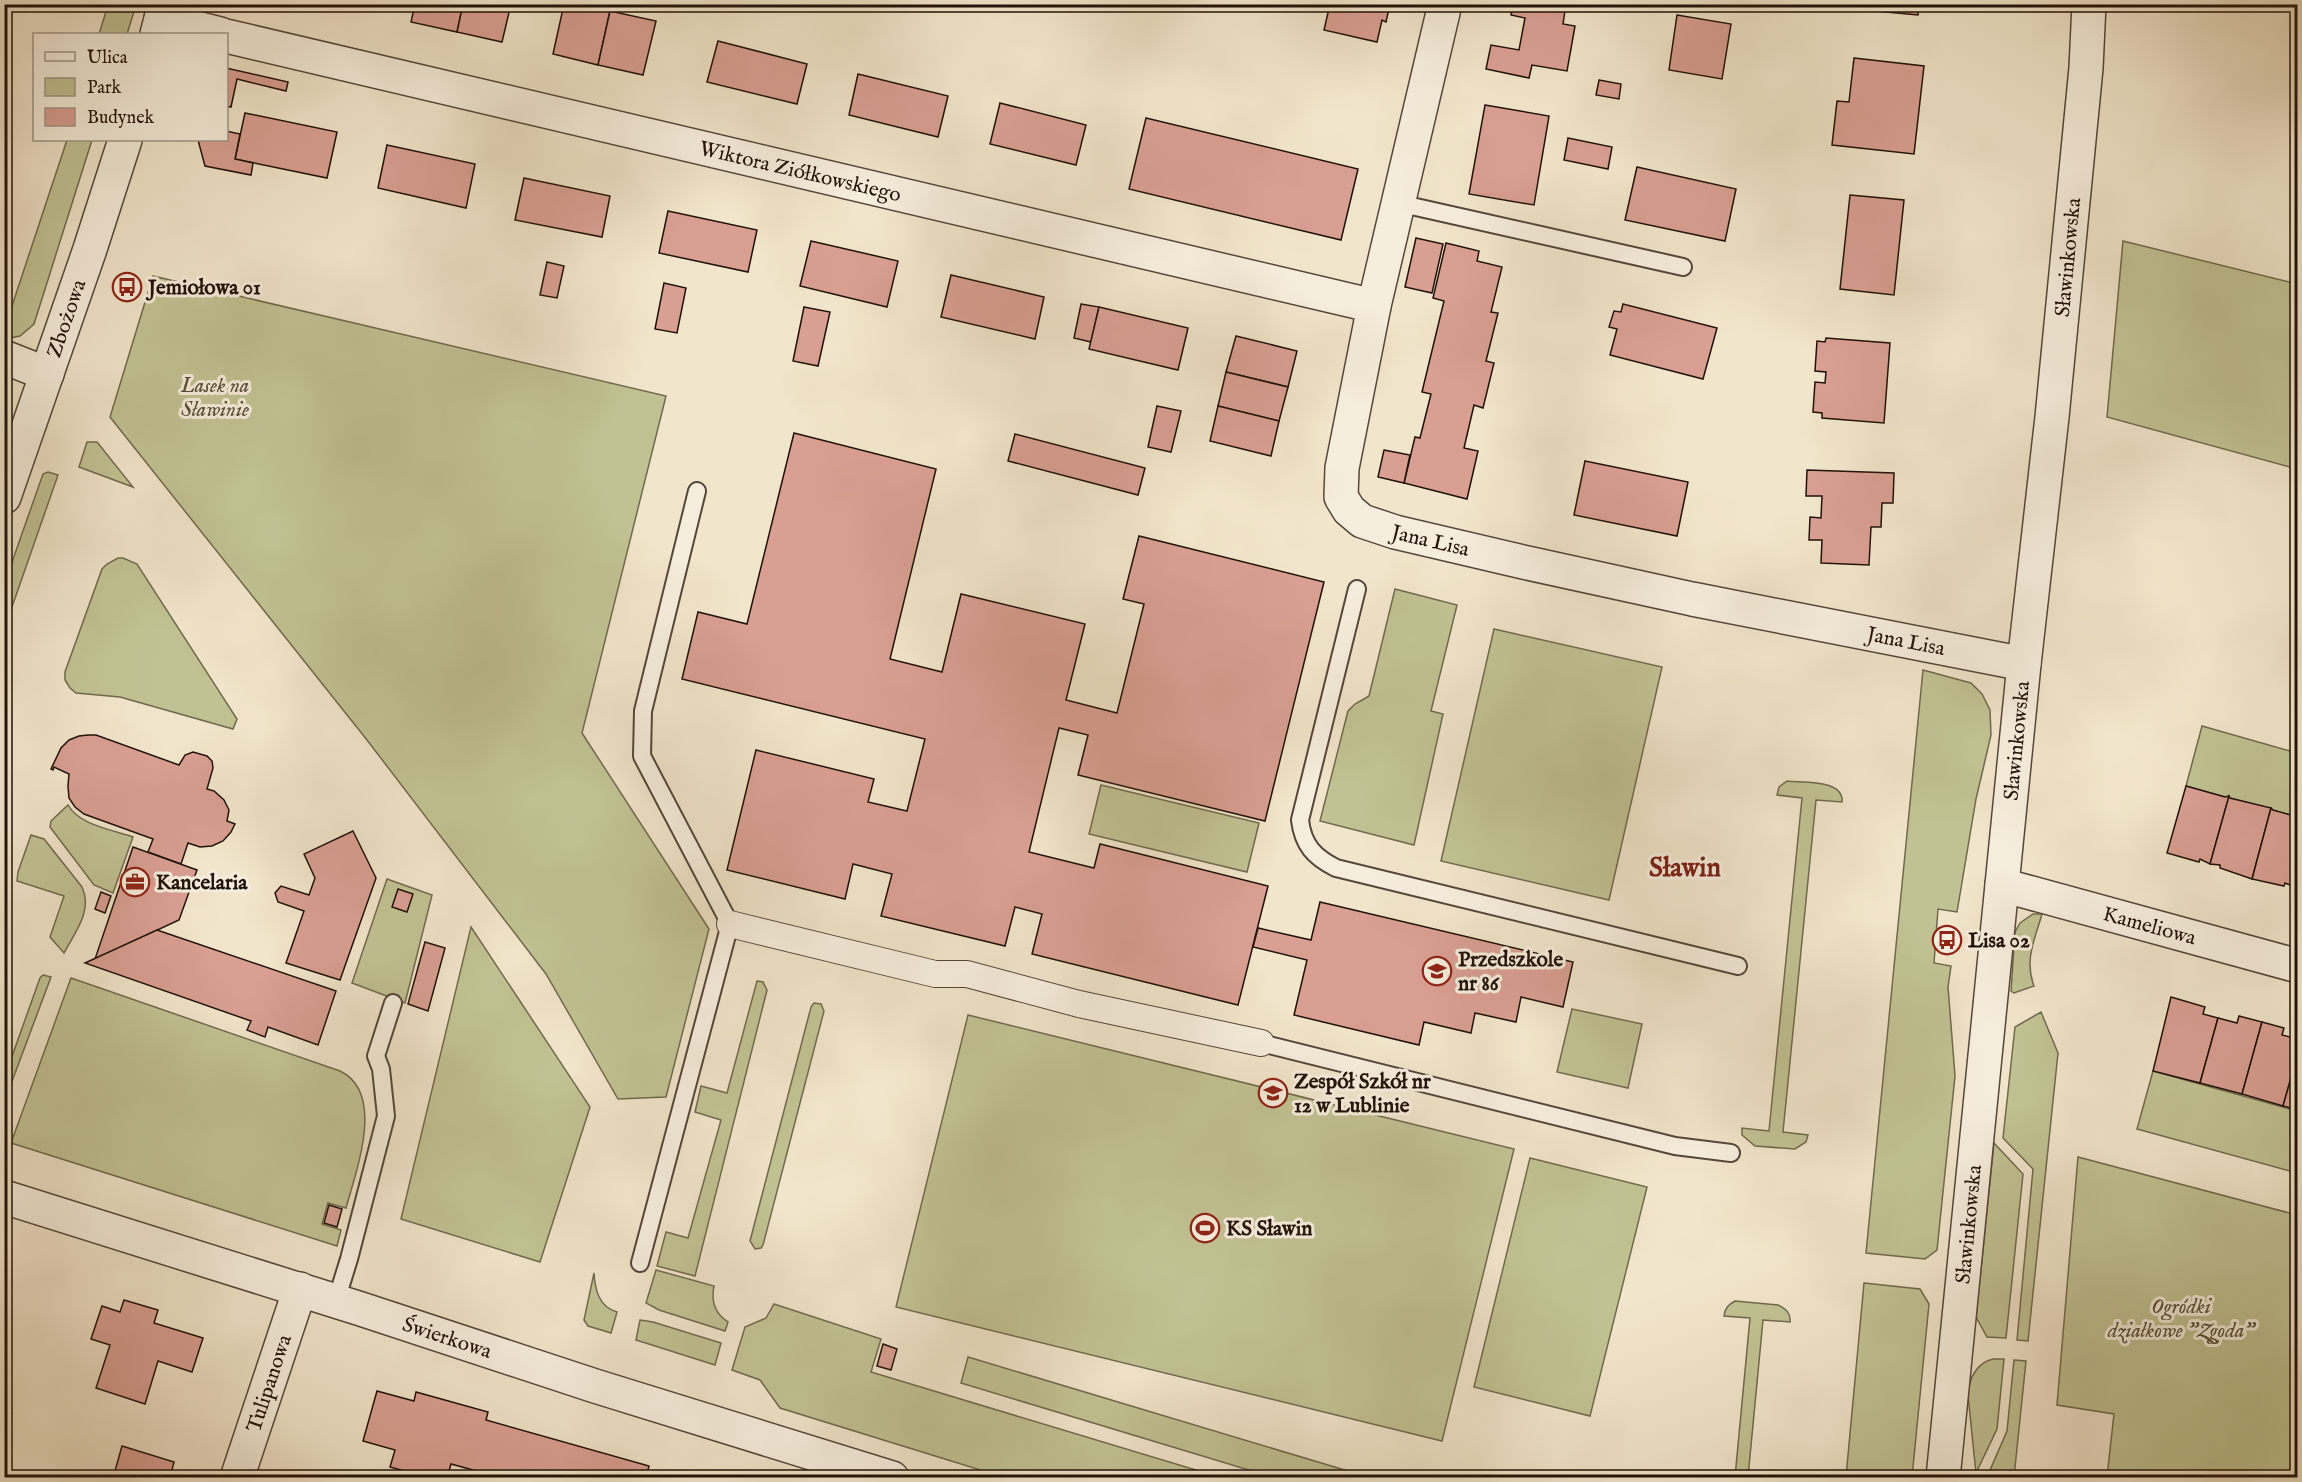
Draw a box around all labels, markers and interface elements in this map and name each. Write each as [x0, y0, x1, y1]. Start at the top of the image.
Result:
legend [33, 33, 228, 141]
text: Ulica [87, 47, 128, 70]
text: Park [87, 77, 122, 100]
text: Budynek [87, 107, 154, 130]
street label: Wiktora Ziółkowskiego [696, 136, 904, 209]
street label: Sławinkowska [2050, 196, 2088, 318]
bus stop icon: Jemiołowa 01 [111, 271, 143, 303]
street label: Zbożowa [41, 275, 94, 362]
place label: Jemiołowa 01 [145, 275, 261, 302]
park label: Lasek na Sławinie [180, 373, 249, 424]
street label: Jana Lisa [1387, 519, 1473, 564]
street label: Jana Lisa [1862, 621, 1948, 663]
street label: Sławinkowska [1999, 679, 2037, 802]
district label: Sławin [1649, 852, 1722, 886]
office icon: Kancelaria [119, 866, 151, 898]
place label: Kancelaria [156, 870, 248, 897]
street label: Kameliowa [2100, 901, 2200, 953]
bus stop icon: Lisa 02 [1931, 924, 1963, 956]
place label: Lisa 02 [1968, 928, 2030, 955]
place label: Przedszkole nr 86 [1458, 947, 1563, 998]
school or university icon: Przedszkole nr 86 [1421, 955, 1453, 987]
place label: Zespół Szkół nr 12 w Lublinie [1294, 1069, 1431, 1120]
school or university icon: Zespół Szkół nr 12 w Lublinie [1257, 1077, 1289, 1109]
street label: Sławinkowska [1950, 1163, 1989, 1285]
sports icon: KS Sławin [1189, 1212, 1221, 1244]
place label: KS Sławin [1226, 1216, 1312, 1243]
park label: Ogródki działkowe "Zgoda" [2107, 1294, 2257, 1345]
street label: Świerkowa [399, 1311, 496, 1366]
street label: Tulipanowa [241, 1330, 299, 1436]

